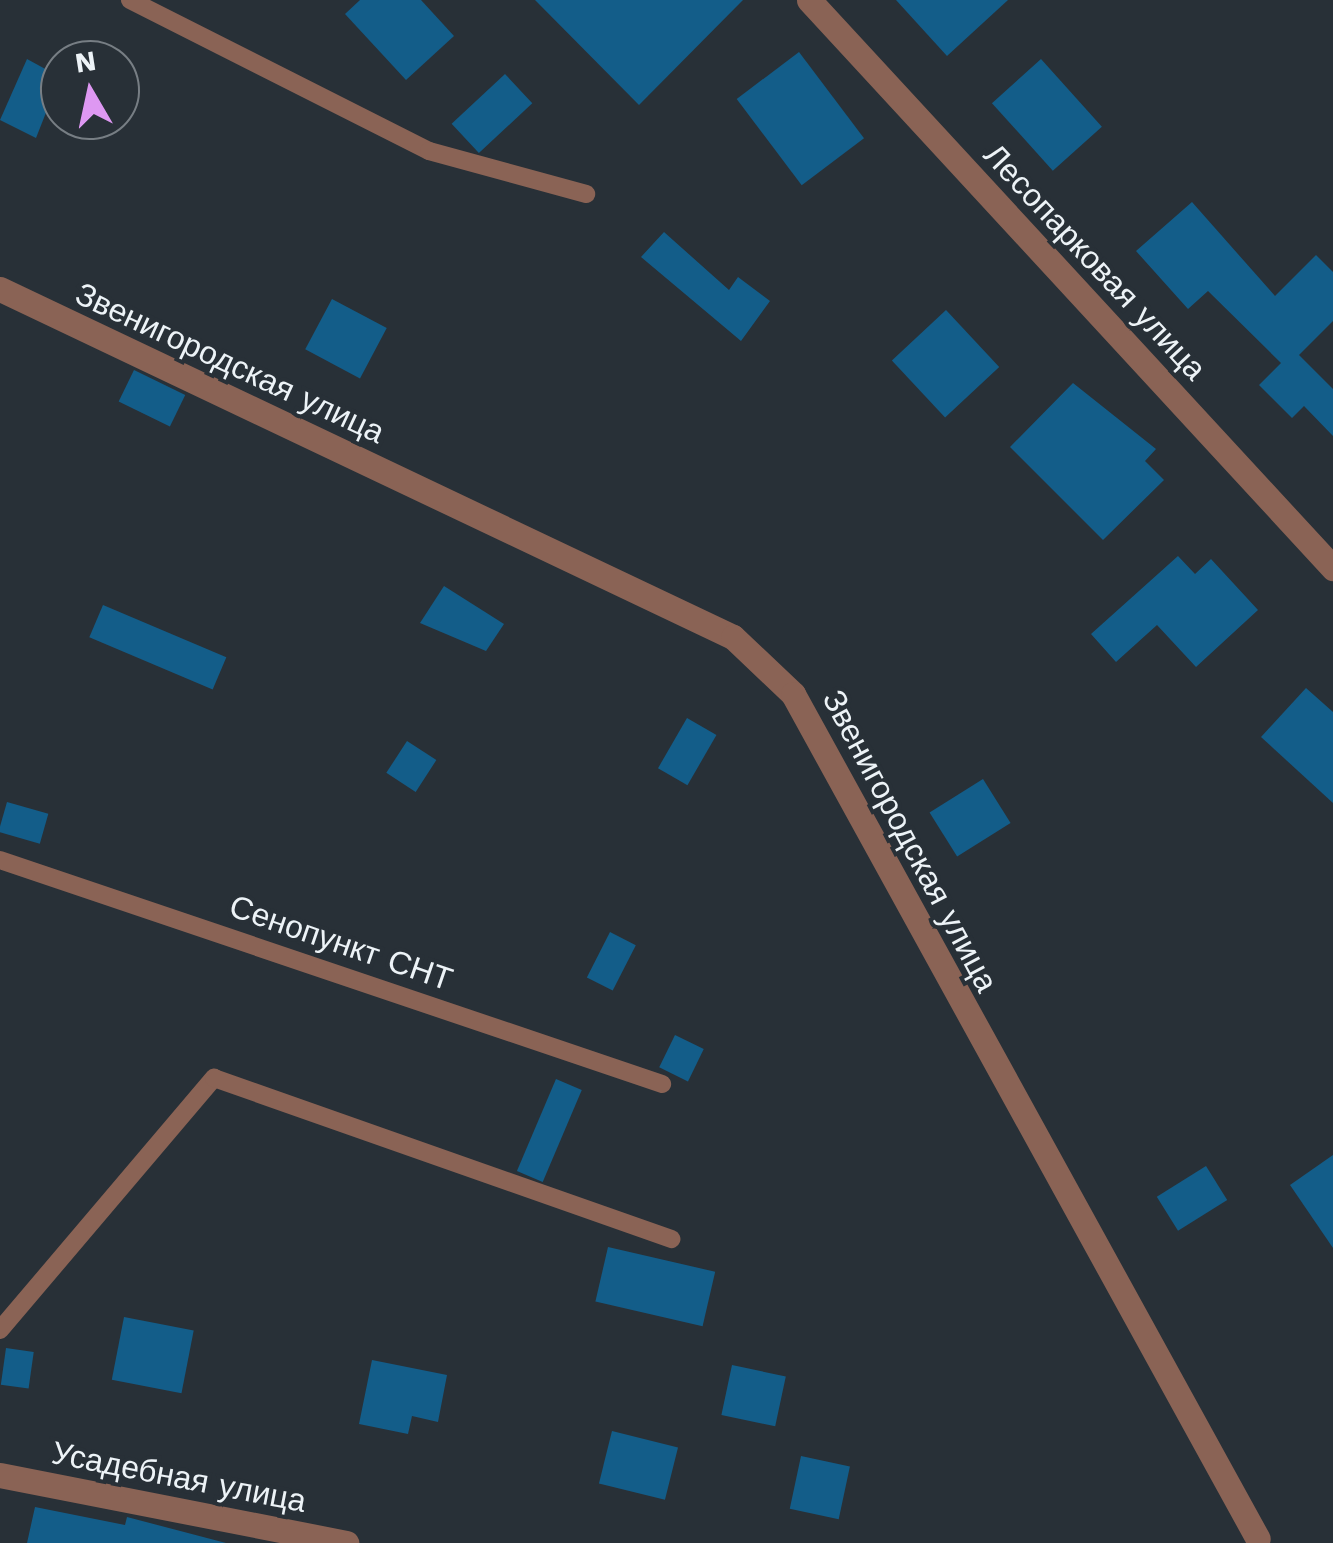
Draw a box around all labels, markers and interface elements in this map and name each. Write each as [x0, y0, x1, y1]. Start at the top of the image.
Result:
north arrow [40, 40, 140, 140]
text: N [73, 44, 98, 80]
street label: Лесопарковая улица [976, 136, 1214, 388]
street label: Звенигородская улица [69, 275, 391, 451]
street label: Звенигородская улица [814, 683, 1006, 999]
street label: Сенопункт СНТ [225, 887, 457, 999]
street label: Усадебная улица [49, 1434, 309, 1520]

